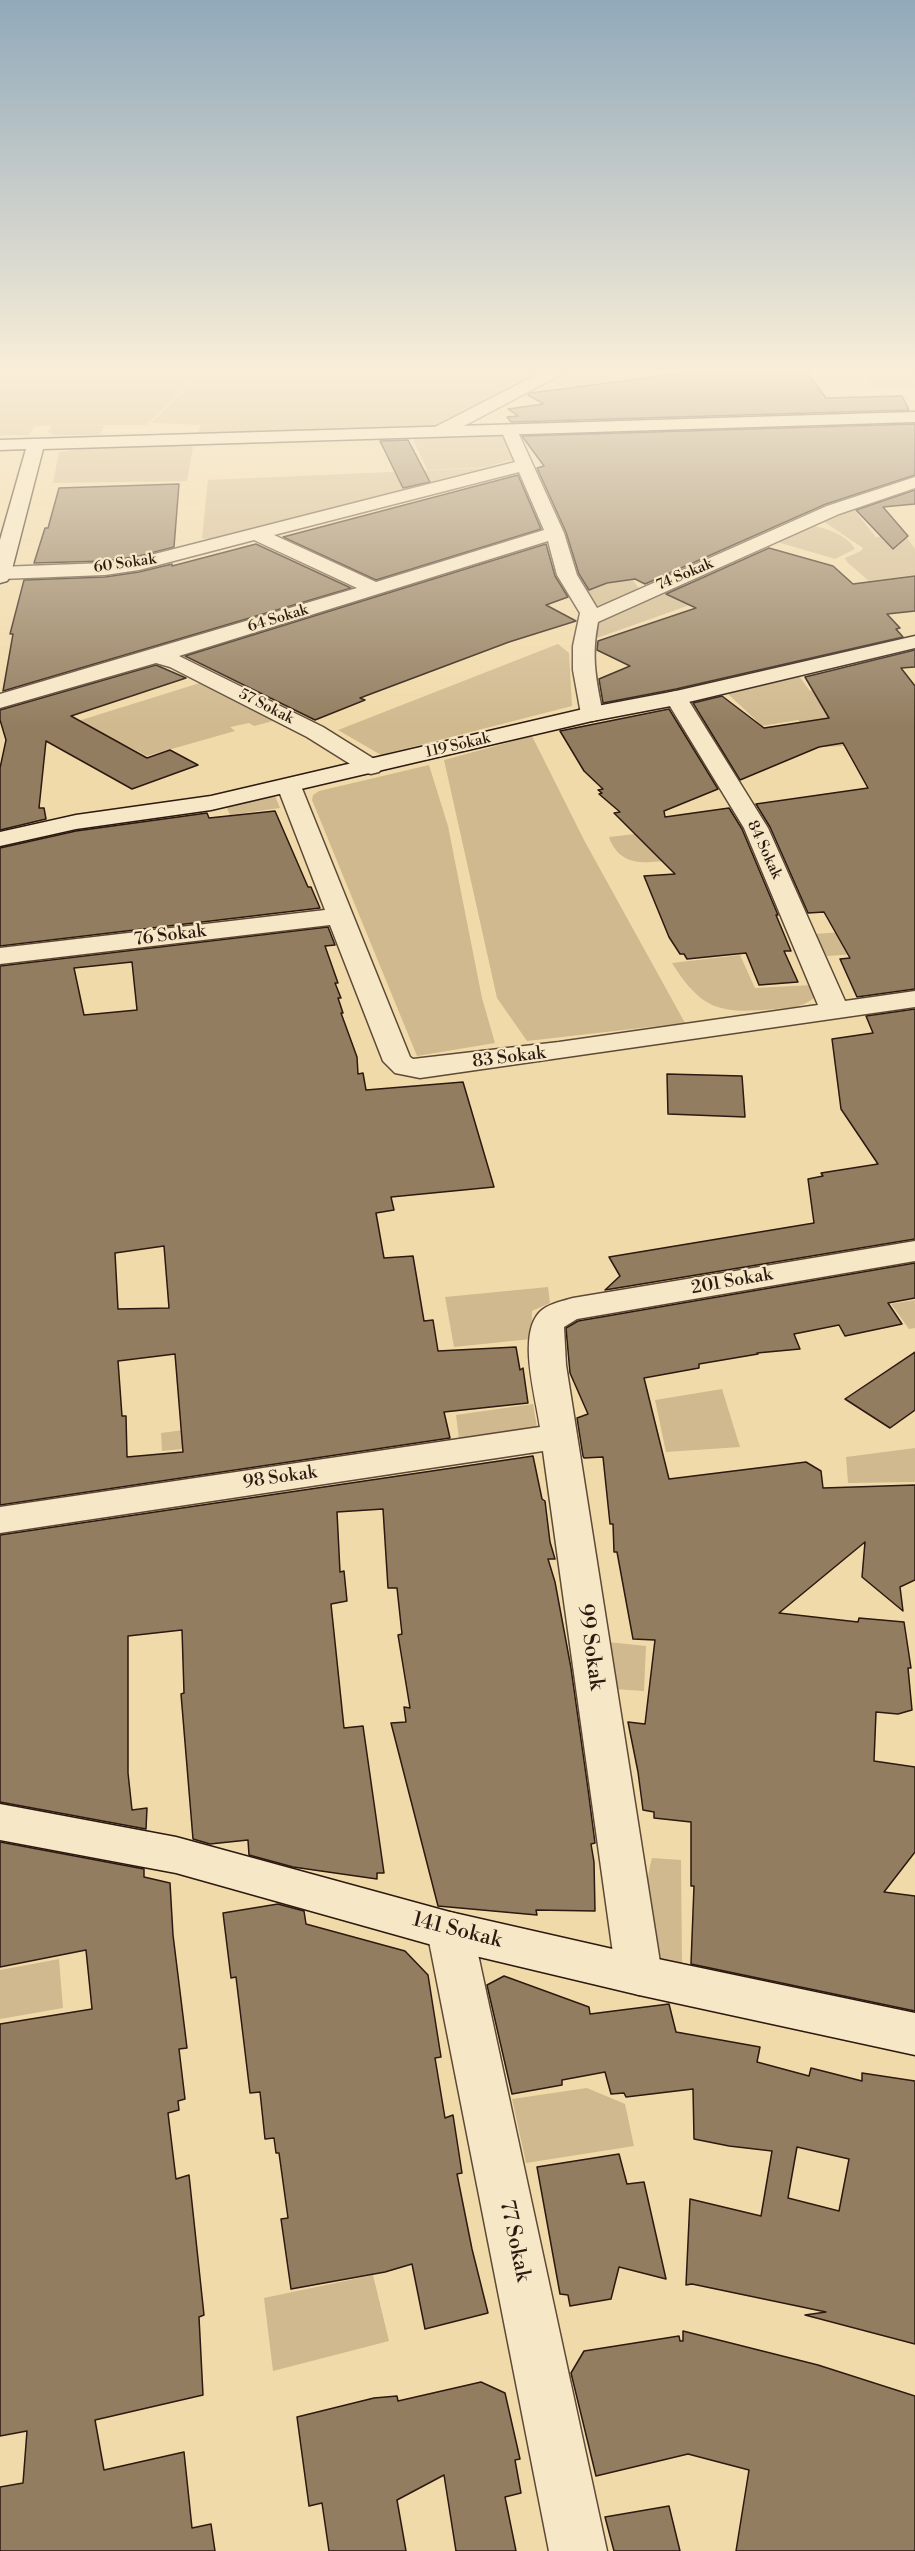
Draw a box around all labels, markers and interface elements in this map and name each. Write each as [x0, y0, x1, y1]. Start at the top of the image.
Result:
street label: 60 Sokak [93, 551, 157, 577]
street label: 74 Sokak [654, 555, 716, 595]
street label: 64 Sokak [246, 601, 310, 637]
street label: 57 Sokak [236, 686, 296, 728]
street label: 119 Sokak [424, 730, 492, 762]
street label: 84 Sokak [743, 818, 785, 882]
street label: 76 Sokak [133, 921, 207, 951]
street label: 83 Sokak [471, 1043, 547, 1073]
street label: 201 Sokak [690, 1264, 774, 1300]
street label: 98 Sokak [242, 1462, 318, 1494]
street label: 99 Sokak [571, 1602, 609, 1692]
street label: 141 Sokak [410, 1908, 504, 1954]
street label: 77 Sokak [493, 2198, 535, 2284]

